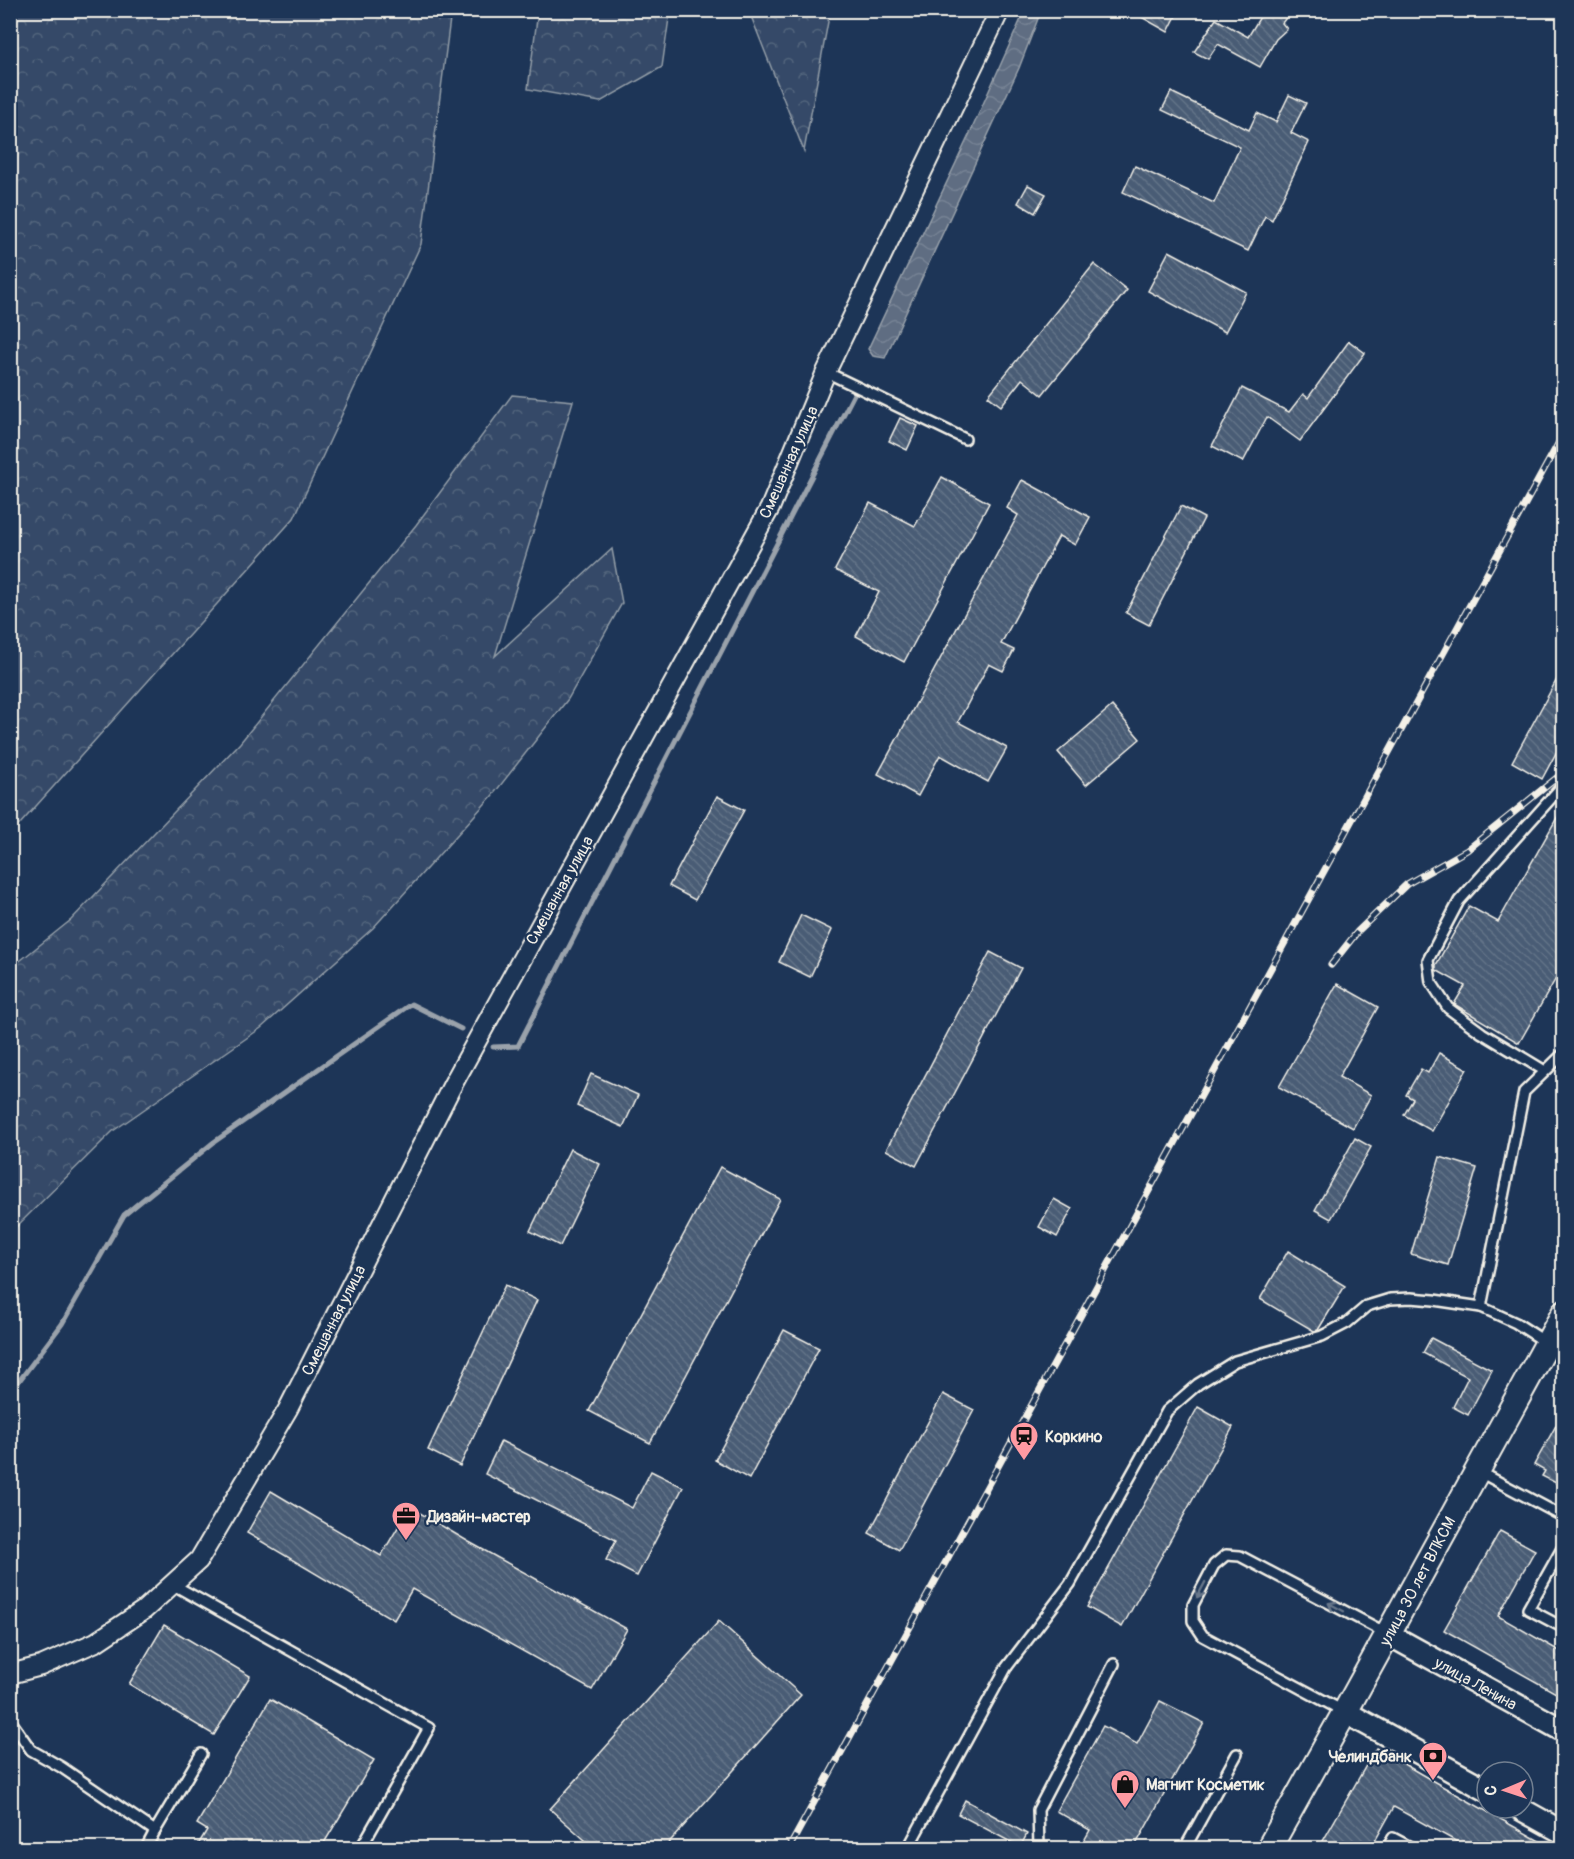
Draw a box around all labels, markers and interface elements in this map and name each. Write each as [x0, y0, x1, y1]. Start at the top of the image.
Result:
street label: Смешанная улица [755, 403, 823, 522]
street label: Смешанная улица [522, 833, 598, 948]
street label: Смешанная улица [297, 1262, 370, 1379]
station icon: Коркино [1008, 1420, 1040, 1462]
place label: Коркино [1045, 1427, 1103, 1447]
office icon: Дизайн-мастер [390, 1500, 422, 1542]
place label: Дизайн-мастер [426, 1507, 531, 1527]
street label: улица 30 лет ВЛКСМ [1375, 1513, 1460, 1650]
one-way arrow [1195, 1581, 1207, 1598]
one-way arrow [1328, 1601, 1346, 1612]
street label: улица Ленина [1430, 1653, 1520, 1715]
bank icon: Челиндбанк [1417, 1740, 1449, 1782]
place label: Челиндбанк [1329, 1747, 1412, 1767]
north arrow [1475, 1760, 1535, 1820]
shop icon: Магнит Косметик [1109, 1768, 1141, 1810]
place label: Магнит Косметик [1146, 1775, 1265, 1795]
text: С [1481, 1785, 1501, 1796]

